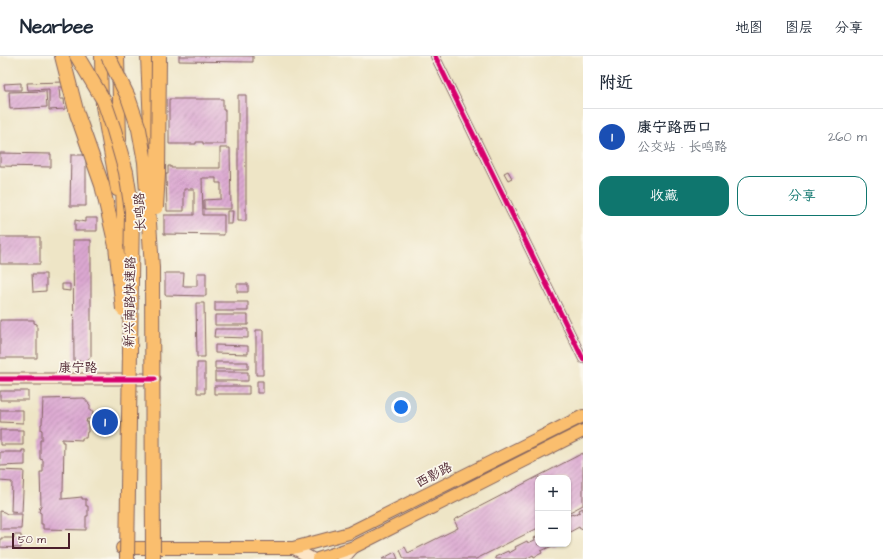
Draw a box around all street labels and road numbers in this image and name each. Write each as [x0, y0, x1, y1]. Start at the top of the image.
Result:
street label: 长鸣路 [130, 192, 150, 232]
street label: 新兴南路快速路 [120, 256, 140, 348]
street label: 康宁路 [58, 359, 98, 377]
street label: 西影路 [413, 458, 455, 492]

